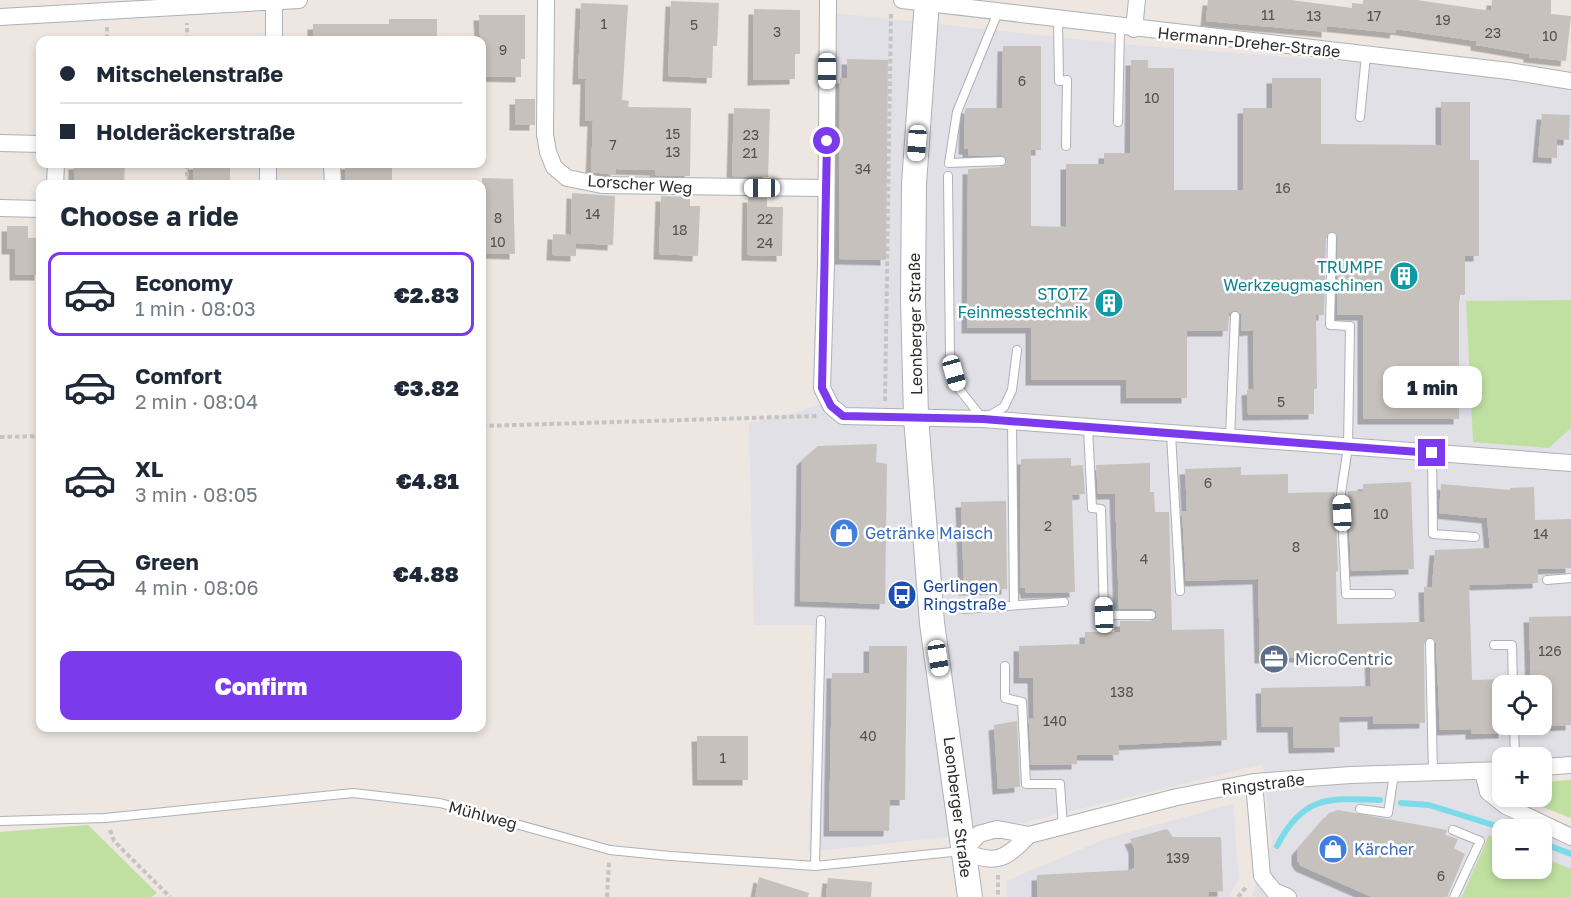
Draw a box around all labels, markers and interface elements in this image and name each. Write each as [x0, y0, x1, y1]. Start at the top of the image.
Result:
house number: 11 [1261, 6, 1275, 23]
house number: 13 [1307, 7, 1321, 24]
house number: 17 [1367, 7, 1381, 24]
house number: 19 [1435, 11, 1451, 28]
house number: 1 [601, 15, 608, 32]
house number: 5 [690, 16, 698, 33]
street label: Hermann-Dreher-Straße [1157, 22, 1341, 62]
house number: 3 [773, 23, 781, 40]
house number: 23 [1485, 24, 1501, 41]
house number: 10 [1542, 27, 1558, 44]
house number: 9 [499, 41, 507, 58]
car [818, 53, 836, 89]
text: Mitschelenstraße [96, 60, 283, 87]
house number: 6 [1018, 72, 1026, 89]
house number: 10 [1144, 89, 1160, 106]
text: Holderäckerstraße [96, 118, 295, 145]
car [907, 124, 927, 162]
house number: 15 [666, 125, 680, 142]
house number: 23 [743, 126, 759, 143]
route start [813, 127, 840, 154]
house number: 7 [609, 136, 617, 153]
house number: 13 [666, 143, 680, 160]
house number: 21 [743, 144, 758, 161]
house number: 34 [855, 160, 871, 177]
street label: Lorscher Weg [587, 170, 693, 198]
car [744, 179, 780, 197]
house number: 16 [1275, 179, 1291, 196]
text: Choose a ride [60, 200, 239, 232]
house number: 14 [585, 205, 601, 222]
house number: 8 [494, 209, 502, 226]
house number: 22 [757, 210, 773, 227]
house number: 18 [672, 221, 688, 238]
house number: 10 [490, 233, 506, 250]
house number: 24 [757, 234, 773, 251]
street label: Leonberger Straße [904, 253, 926, 395]
place label: TRUMPF Werkzeugmaschinen [1223, 257, 1383, 295]
building icon: TRUMPF Werkzeugmaschinen [1388, 260, 1420, 292]
icon: car [63, 267, 117, 321]
text: Economy [135, 269, 233, 296]
text: €2.83 [394, 281, 459, 308]
place label: STOTZ Feinmesstechnik [957, 284, 1088, 322]
building icon: STOTZ Feinmesstechnik [1093, 287, 1125, 319]
text: 1 min · 08:03 [135, 296, 256, 320]
car [940, 353, 968, 393]
icon: car [63, 360, 117, 414]
text: Comfort [135, 362, 222, 389]
callout: 1 min [1382, 366, 1482, 408]
text: €3.82 [394, 374, 459, 401]
text: 1 min [1407, 375, 1458, 399]
text: 2 min · 08:04 [135, 389, 258, 413]
house number: 5 [1277, 393, 1285, 410]
route end [1418, 439, 1445, 466]
icon: car [63, 453, 117, 507]
text: XL [135, 455, 163, 482]
text: €4.81 [396, 467, 459, 494]
house number: 6 [1204, 474, 1212, 491]
text: 3 min · 08:05 [135, 482, 258, 506]
car [1332, 495, 1352, 531]
house number: 10 [1373, 505, 1389, 522]
shop icon: Getränke Maisch [828, 517, 860, 549]
house number: 2 [1044, 517, 1052, 534]
place label: Getränke Maisch [865, 523, 993, 543]
house number: 14 [1533, 525, 1549, 542]
house number: 8 [1292, 538, 1300, 555]
icon: car [63, 546, 117, 600]
text: Green [135, 548, 199, 575]
house number: 4 [1140, 550, 1148, 567]
text: €4.88 [393, 560, 459, 587]
text: 4 min · 08:06 [135, 575, 259, 599]
place label: Gerlingen Ringstraße [923, 576, 1006, 614]
bus stop icon: Gerlingen Ringstraße [886, 579, 918, 611]
car [1094, 597, 1114, 633]
car [926, 639, 950, 677]
house number: 126 [1538, 642, 1562, 659]
office icon: MicroCentric [1258, 643, 1290, 675]
place label: MicroCentric [1295, 649, 1393, 669]
button: Confirm [60, 651, 462, 720]
map controls [1492, 675, 1552, 879]
button: locate [1492, 675, 1552, 735]
house number: 138 [1110, 683, 1134, 700]
house number: 140 [1043, 712, 1067, 729]
house number: 40 [859, 727, 877, 744]
street label: Leonberger Straße [939, 735, 977, 879]
button: + [1492, 747, 1552, 807]
house number: 1 [720, 749, 727, 766]
street label: Ringstraße [1220, 769, 1306, 799]
street label: Mühlweg [447, 796, 519, 834]
button: − [1492, 819, 1552, 879]
shop icon: Kärcher [1317, 833, 1349, 865]
place label: Kärcher [1354, 839, 1414, 859]
house number: 139 [1166, 849, 1190, 866]
house number: 6 [1437, 867, 1445, 884]

